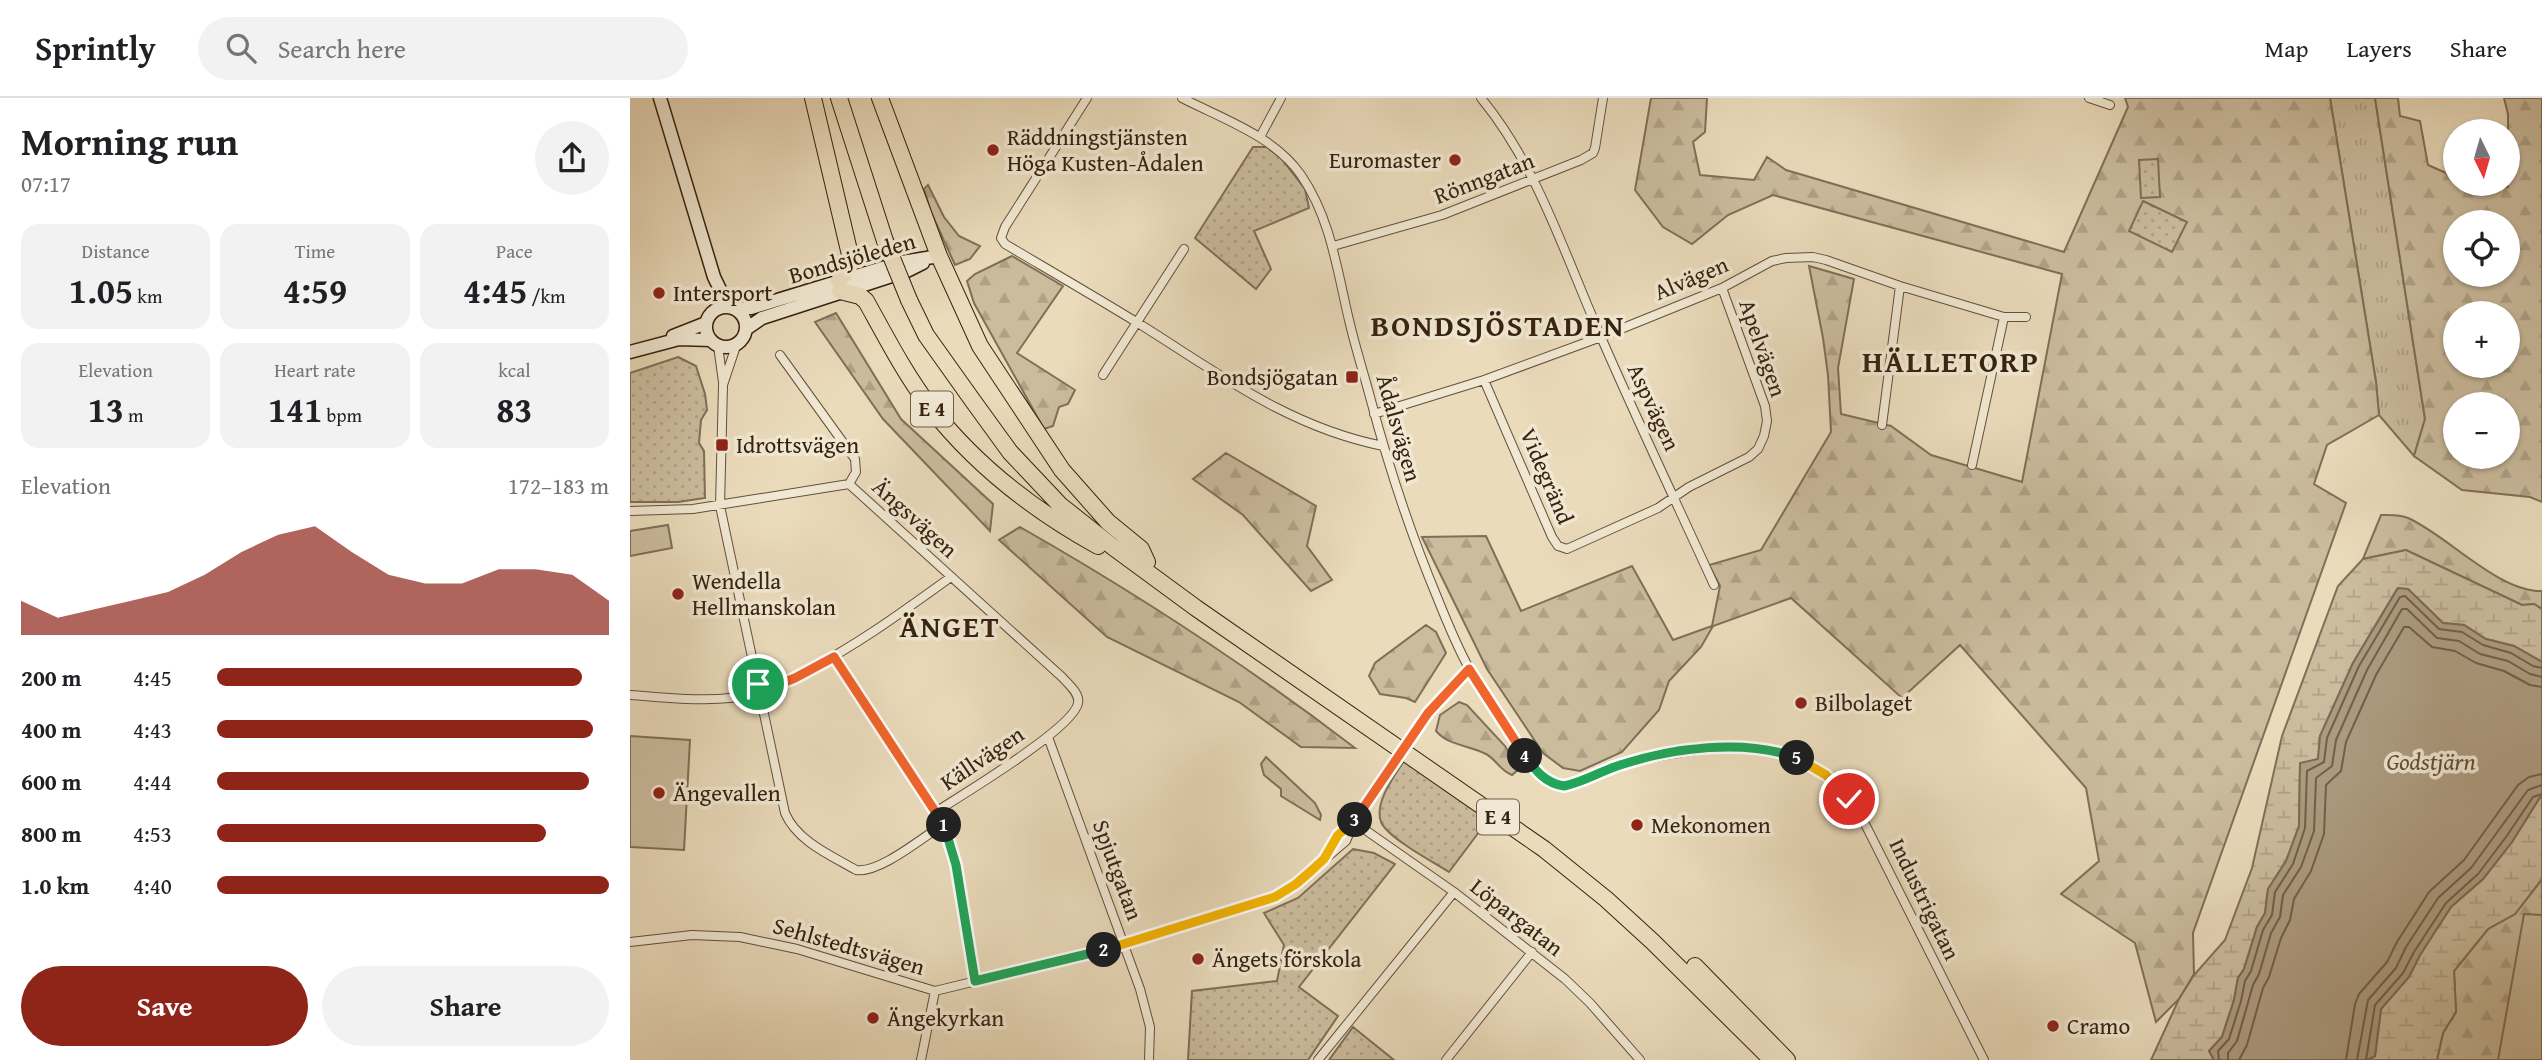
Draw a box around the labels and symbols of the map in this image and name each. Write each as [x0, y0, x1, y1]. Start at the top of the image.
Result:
north arrow [2443, 119, 2520, 196]
place label: Räddningstjänsten Höga Kusten-Ådalen [1007, 120, 1204, 179]
marker: Räddningstjänsten Höga Kusten-Ådalen [985, 142, 1001, 158]
place label: Euromaster [1329, 143, 1442, 176]
street label: Rönngatan [1429, 143, 1539, 212]
marker: Euromaster [1447, 152, 1463, 168]
street label: Bondsjöleden [785, 224, 919, 291]
street label: Alvägen [1649, 247, 1733, 308]
place label: Intersport [673, 276, 772, 309]
marker: Intersport [651, 285, 667, 301]
street label: Apelvägen [1731, 295, 1796, 401]
district label: BONDSJÖSTADEN [1371, 303, 1625, 347]
district label: HÄLLETORP [1862, 339, 2040, 383]
street label: Aspvägen [1620, 358, 1689, 456]
place label: Bondsjögatan [1207, 360, 1338, 393]
marker: Bondsjögatan [1344, 369, 1360, 385]
street label: Ådalsvägen [1368, 370, 1431, 485]
road number: E 4 [911, 392, 953, 426]
street label: Videgränd [1512, 423, 1583, 530]
place label: Idrottsvägen [736, 428, 859, 461]
marker: Idrottsvägen [714, 437, 730, 453]
street label: Ängsvägen [865, 470, 965, 565]
place label: Wendella Hellmanskolan [692, 564, 836, 623]
marker: Wendella Hellmanskolan [670, 586, 686, 602]
district label: ÄNGET [899, 604, 1001, 648]
pin [728, 654, 788, 714]
place label: Bilbolaget [1815, 686, 1912, 719]
marker: Bilbolaget [1793, 695, 1809, 711]
street label: Källvägen [933, 717, 1030, 798]
pin: 4 [1508, 738, 1542, 774]
pin: 5 [1780, 740, 1814, 776]
water label: Godstjärn [2386, 744, 2476, 779]
pin [1819, 769, 1879, 829]
place label: Ängevallen [673, 776, 781, 809]
marker: Ängevallen [651, 785, 667, 801]
road number: E 4 [1477, 800, 1519, 834]
pin: 3 [1338, 802, 1372, 838]
pin: 1 [926, 808, 962, 842]
place label: Mekonomen [1651, 808, 1771, 841]
street label: Spjutgatan [1085, 815, 1152, 925]
marker: Mekonomen [1629, 817, 1645, 833]
street label: Industrigatan [1882, 832, 1969, 965]
street label: Löpargatan [1464, 870, 1571, 963]
street label: Sehlstedtsvägen [769, 908, 929, 983]
pin: 2 [1086, 932, 1121, 968]
place label: Ängets förskola [1212, 942, 1362, 975]
marker: Ängets förskola [1190, 951, 1206, 967]
place label: Ängekyrkan [887, 1001, 1004, 1034]
place label: Cramo [2067, 1009, 2130, 1042]
marker: Ängekyrkan [865, 1010, 881, 1026]
marker: Cramo [2045, 1018, 2061, 1034]

